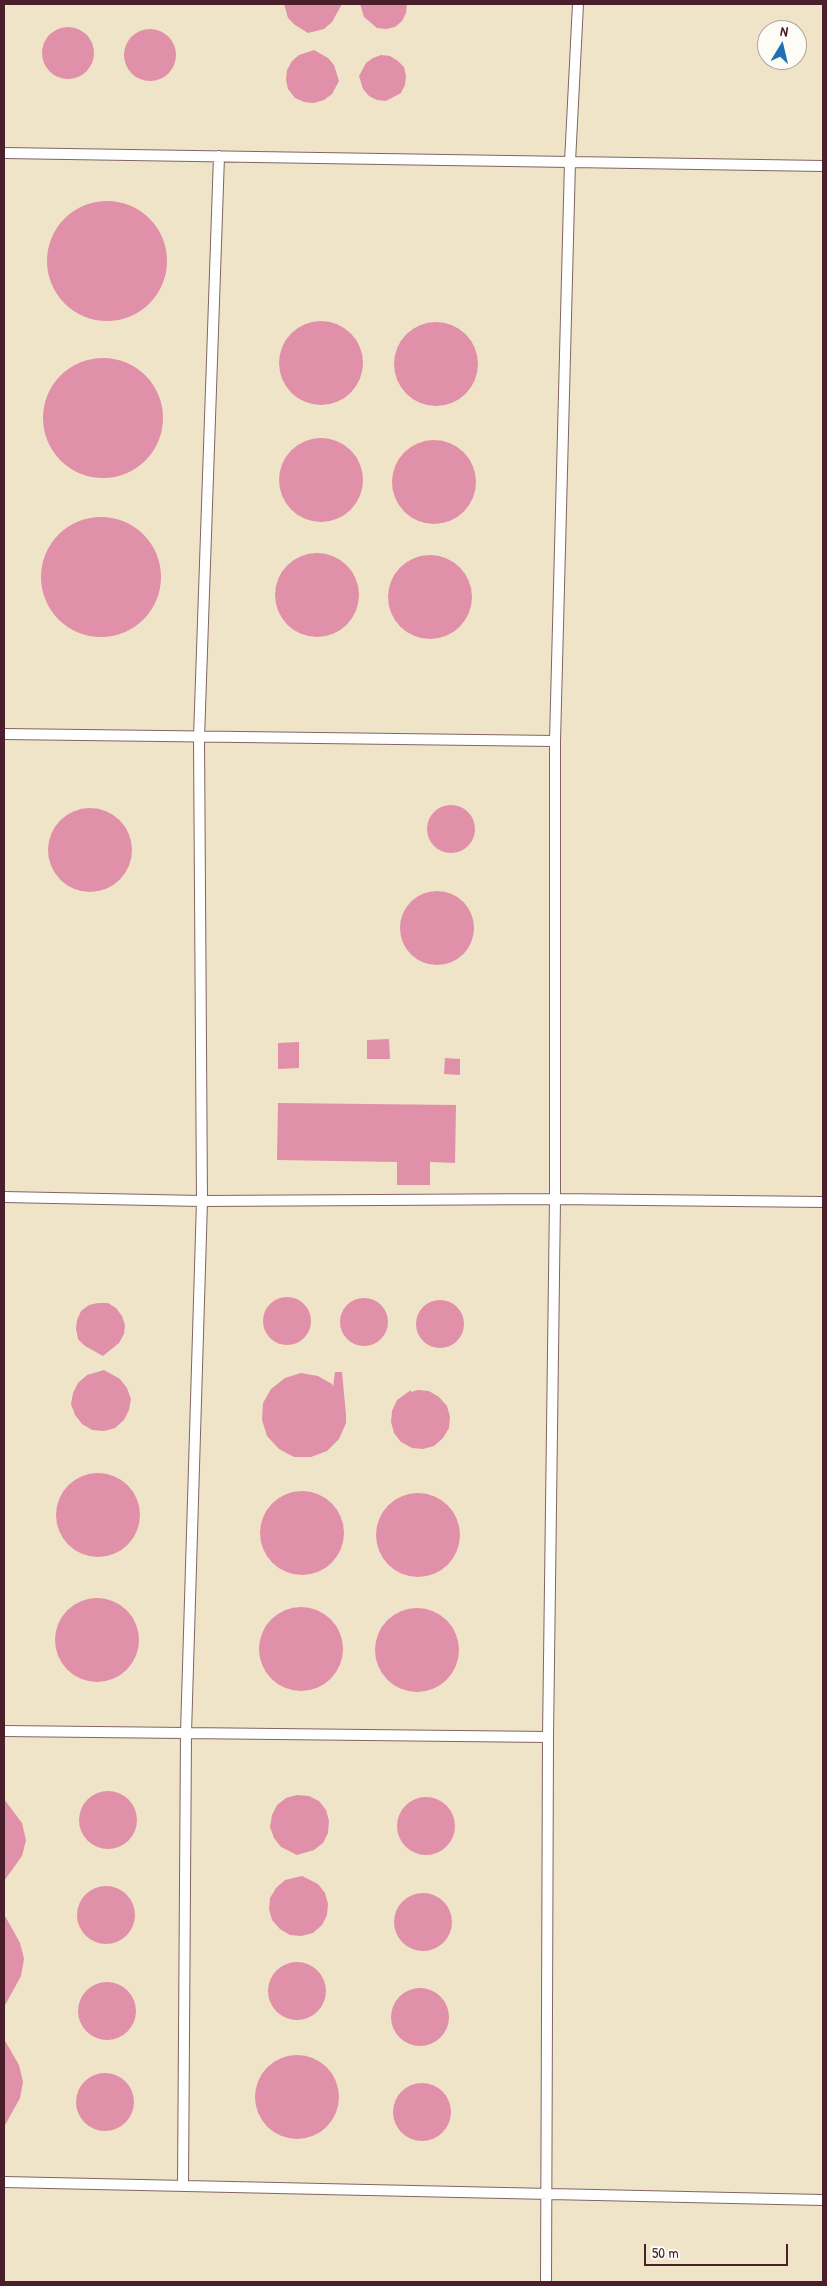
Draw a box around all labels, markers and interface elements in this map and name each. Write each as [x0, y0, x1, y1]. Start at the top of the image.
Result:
north arrow [757, 20, 807, 70]
text: N [779, 21, 789, 41]
scale bar [647, 2234, 791, 2266]
text: 50 m [652, 2242, 679, 2263]

